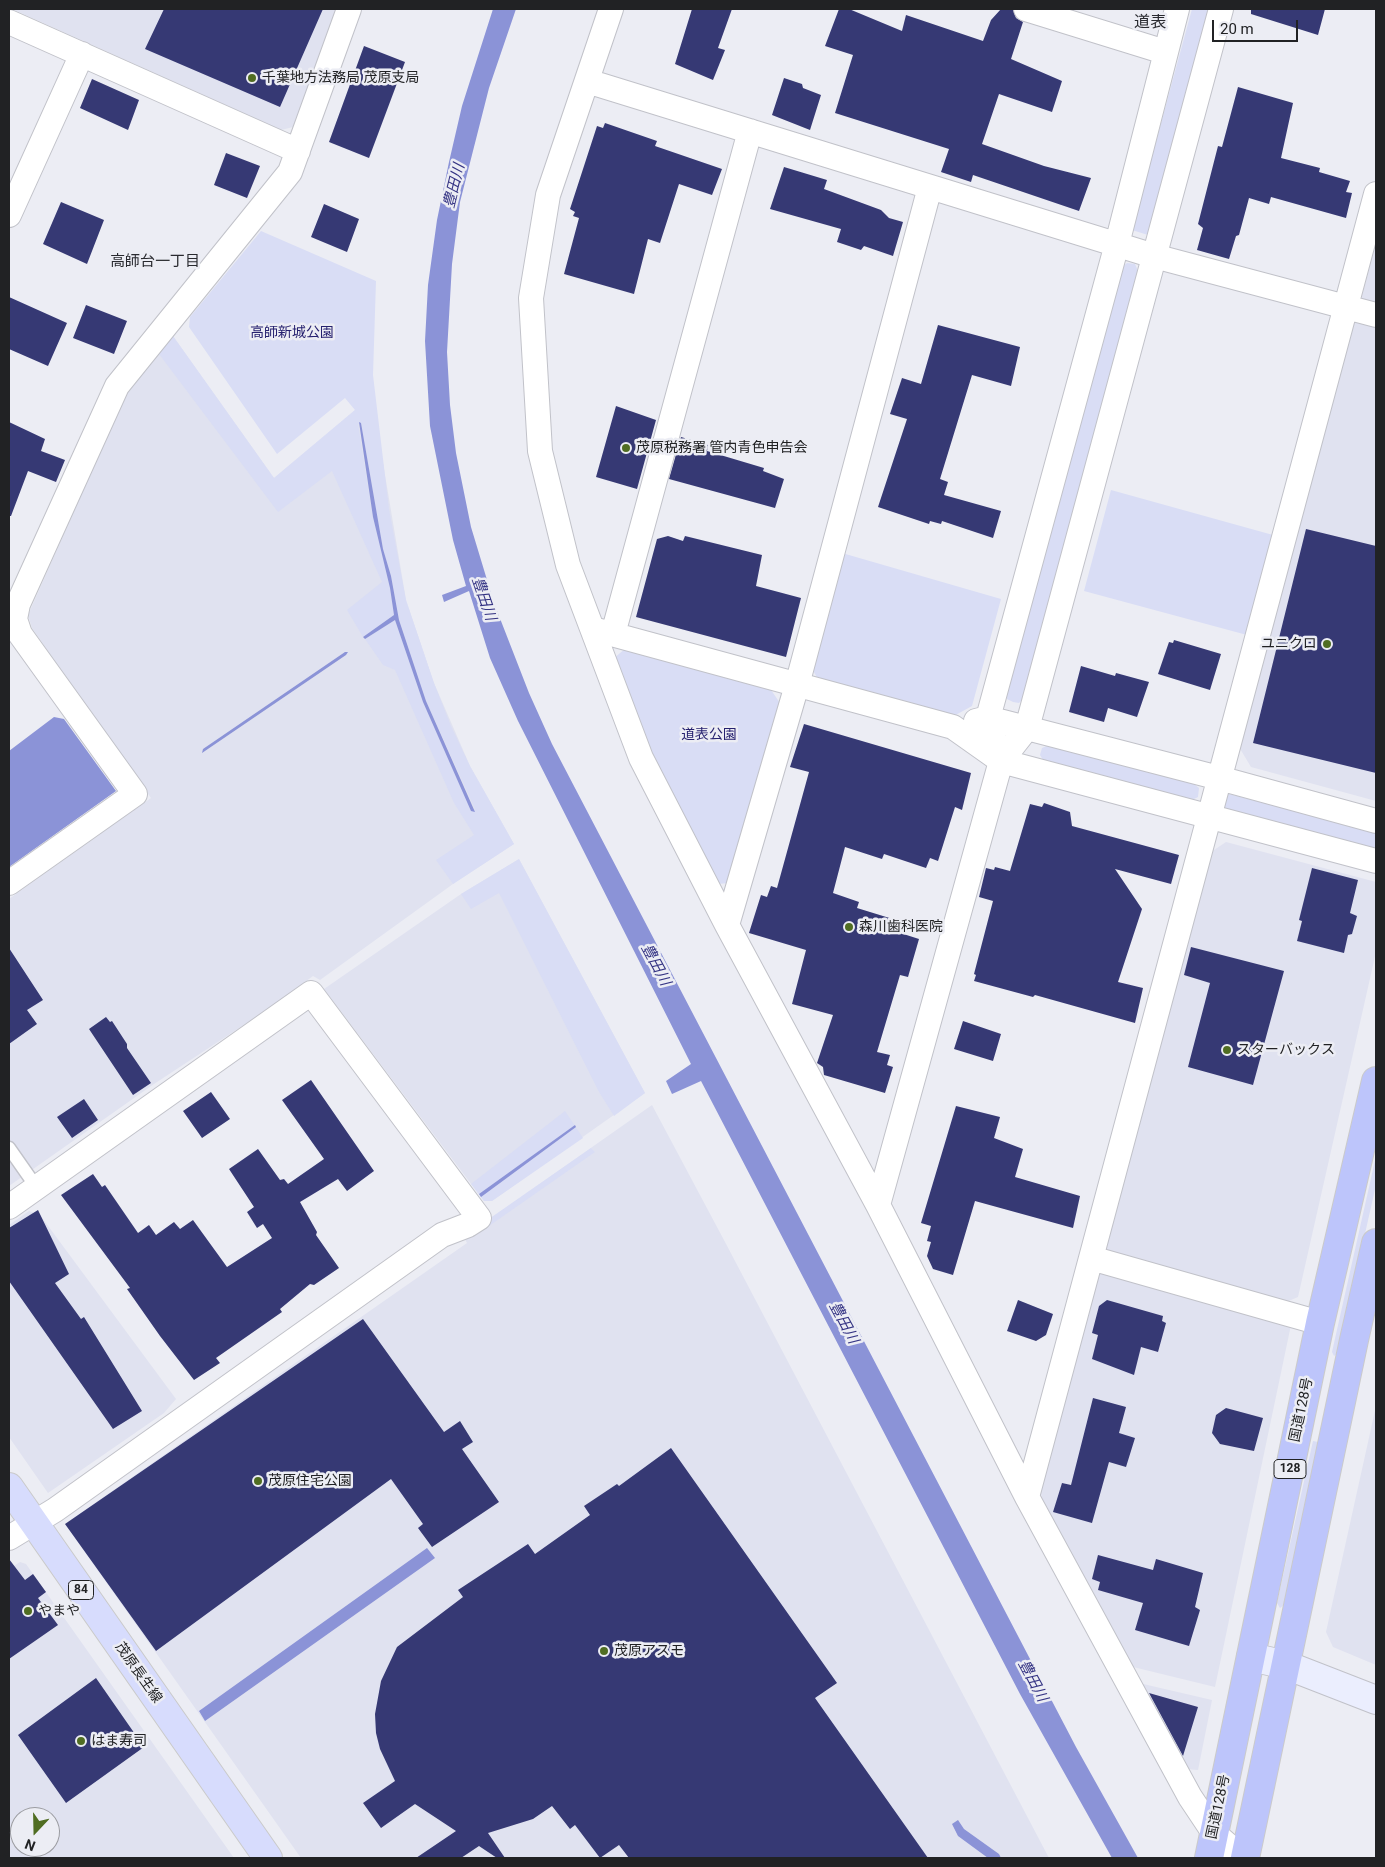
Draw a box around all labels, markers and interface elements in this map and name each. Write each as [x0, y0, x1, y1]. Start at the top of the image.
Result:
scale bar [1215, 10, 1301, 42]
district label: 道表 [1134, 13, 1166, 33]
text: 20 m [1220, 20, 1254, 38]
place label: 千葉地方法務局 茂原支局 [262, 70, 419, 86]
marker: 千葉地方法務局 茂原支局 [246, 72, 258, 84]
water label: 豊田川 [441, 162, 469, 210]
district label: 高師台一丁目 [110, 253, 200, 271]
park label: 高師新城公園 [250, 325, 334, 341]
place label: 茂原税務署 管内青色申告会 [636, 440, 807, 456]
marker: 茂原税務署 管内青色申告会 [620, 442, 632, 454]
water label: 豊田川 [467, 575, 499, 623]
place label: ユニクロ [1261, 636, 1317, 652]
marker: ユニクロ [1321, 638, 1333, 650]
park label: 道表公園 [681, 727, 737, 743]
place label: 森川歯科医院 [859, 919, 943, 935]
marker: 森川歯科医院 [843, 921, 855, 933]
water label: 豊田川 [636, 941, 674, 989]
place label: スターバックス [1237, 1042, 1335, 1058]
marker: スターバックス [1221, 1044, 1233, 1056]
water label: 豊田川 [824, 1299, 862, 1347]
street label: 国道128号 [1287, 1376, 1317, 1444]
road number: 128 [1274, 1460, 1306, 1478]
place label: 茂原住宅公園 [268, 1473, 352, 1489]
marker: 茂原住宅公園 [252, 1475, 264, 1487]
road number: 84 [68, 1580, 94, 1600]
place label: やまや [38, 1603, 80, 1619]
marker: やまや [22, 1605, 34, 1617]
street label: 茂原長生線 [111, 1640, 165, 1706]
place label: 茂原アスモ [614, 1643, 684, 1659]
marker: 茂原アスモ [598, 1645, 610, 1657]
water label: 豊田川 [1013, 1657, 1051, 1705]
place label: はま寿司 [91, 1733, 147, 1749]
marker: はま寿司 [75, 1735, 87, 1747]
street label: 国道128号 [1204, 1773, 1234, 1841]
north arrow [10, 1807, 60, 1857]
text: N [23, 1836, 37, 1854]

